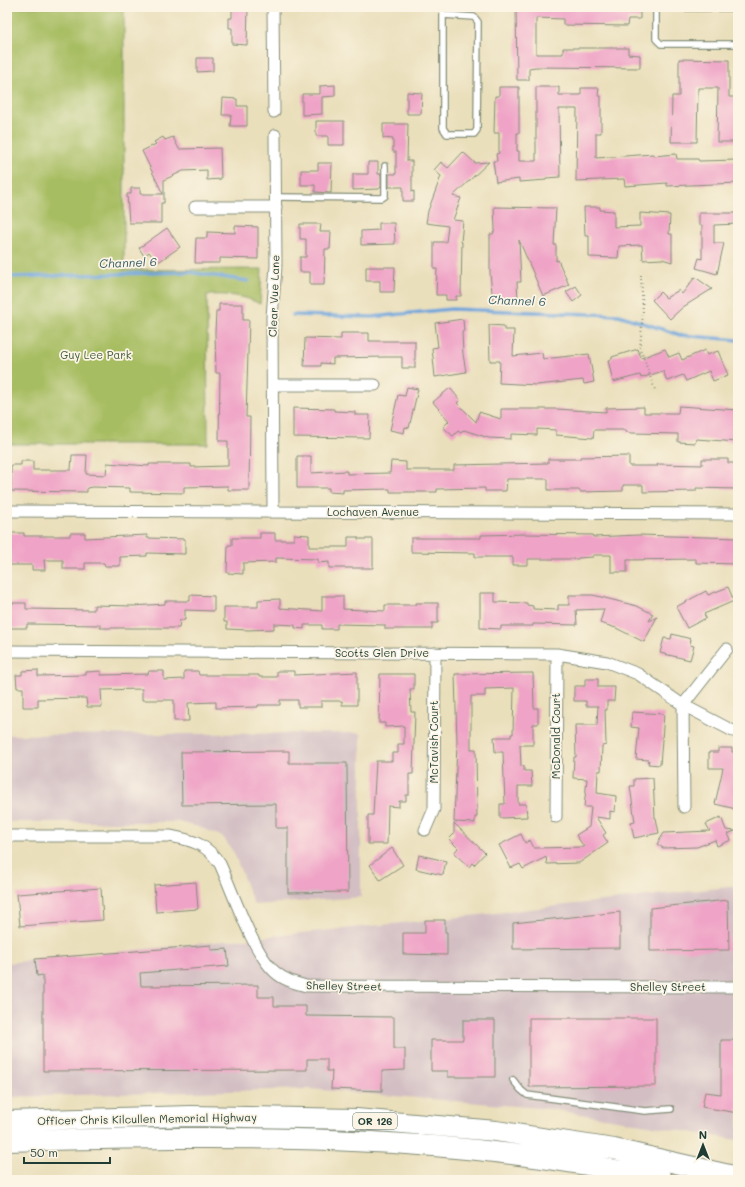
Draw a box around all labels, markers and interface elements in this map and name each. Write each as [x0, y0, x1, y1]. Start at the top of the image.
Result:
water label: Channel 6 [99, 253, 158, 271]
street label: Clear Vue Lane [265, 254, 282, 337]
water label: Channel 6 [488, 291, 547, 309]
park label: Guy Lee Park [60, 347, 132, 362]
street label: Lochaven Avenue [327, 504, 419, 519]
street label: Scotts Glen Drive [335, 645, 429, 660]
street label: McDonald Court [548, 693, 563, 779]
street label: McTavish Court [426, 700, 441, 784]
street label: Shelley Street [306, 977, 382, 994]
street label: Shelley Street [630, 979, 706, 994]
street label: Officer Chris Kilcullen Memorial Highway [37, 1109, 257, 1128]
road number: OR 126 [353, 1113, 397, 1129]
north arrow [683, 1125, 723, 1165]
text: N [699, 1127, 707, 1142]
scale bar [24, 1139, 110, 1165]
text: 50 m [30, 1144, 58, 1160]

